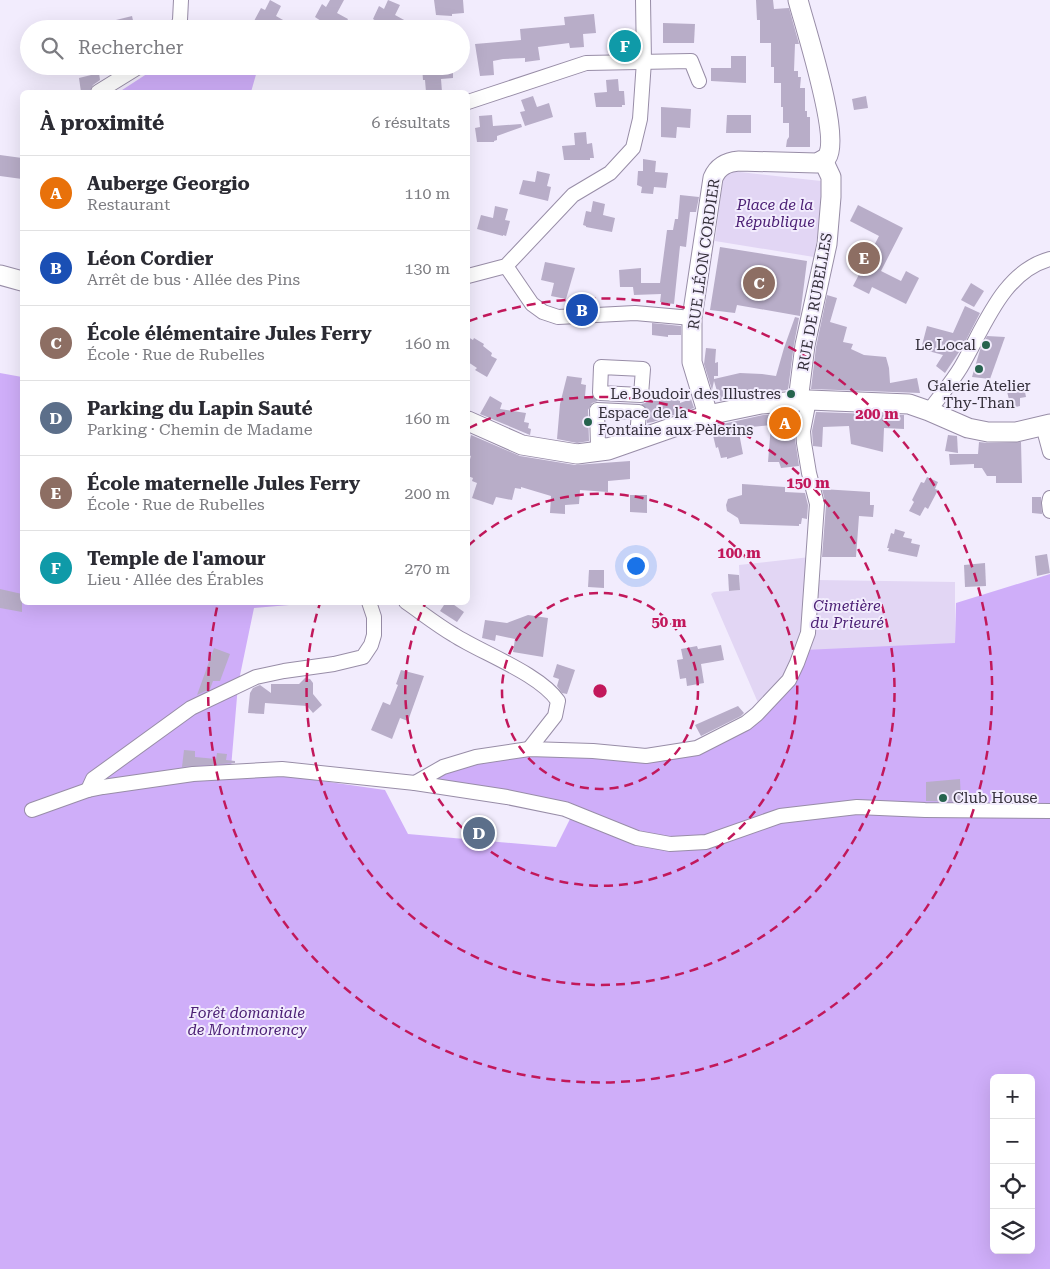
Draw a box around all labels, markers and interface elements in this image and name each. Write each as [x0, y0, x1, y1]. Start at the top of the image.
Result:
search box [20, 20, 470, 75]
pin: F [609, 27, 641, 65]
icon: search [38, 34, 66, 62]
text: Rechercher [78, 36, 184, 59]
text: À proximité [40, 111, 164, 135]
text: 6 résultats [371, 113, 450, 132]
text: Auberge Georgio [87, 172, 250, 195]
street label: RUE LÉON CORDIER [684, 177, 724, 331]
text: A [50, 184, 62, 203]
text: 110 m [404, 184, 450, 203]
text: Restaurant [87, 195, 170, 214]
park label: Place de la République [734, 196, 815, 231]
street label: RUE DE RUBELLES [794, 231, 836, 373]
pin: E [848, 239, 880, 277]
text: Léon Cordier [87, 247, 213, 270]
text: B [50, 259, 62, 278]
text: 130 m [404, 259, 450, 278]
pin: C [743, 264, 775, 302]
text: Arrêt de bus · Allée des Pins [87, 270, 300, 289]
pin: B [566, 291, 598, 329]
text: École élémentaire Jules Ferry [87, 322, 372, 345]
text: C [50, 334, 62, 353]
text: 160 m [404, 334, 450, 353]
place label: Le Local [915, 336, 976, 354]
marker: Le Local [980, 339, 992, 351]
text: École · Rue de Rubelles [87, 345, 265, 364]
marker: Galerie Atelier Thy-Than [973, 363, 985, 375]
place label: Galerie Atelier Thy-Than [927, 377, 1031, 412]
place label: Le Boudoir des Illustres [610, 385, 781, 403]
marker: Le Boudoir des Illustres [785, 388, 797, 400]
text: Parking du Lapin Sauté [87, 397, 313, 420]
place label: Espace de la Fontaine aux Pèlerins [598, 404, 753, 439]
pin: A [769, 404, 801, 442]
text: 200 m [855, 405, 899, 423]
text: D [50, 409, 62, 428]
text: 160 m [404, 409, 450, 428]
marker: Espace de la Fontaine aux Pèlerins [582, 416, 594, 428]
text: Parking · Chemin de Madame [87, 420, 313, 439]
text: École maternelle Jules Ferry [87, 472, 360, 495]
text: 150 m [786, 474, 830, 492]
text: E [51, 484, 61, 503]
text: 200 m [404, 484, 450, 503]
text: École · Rue de Rubelles [87, 495, 265, 514]
text: 100 m [717, 544, 761, 562]
text: Temple de l'amour [87, 547, 266, 570]
your location [623, 553, 649, 579]
text: F [51, 559, 61, 578]
text: 270 m [404, 559, 450, 578]
text: Lieu · Allée des Érables [87, 570, 264, 589]
park label: Cimetière du Prieuré [810, 597, 884, 632]
text: 50 m [651, 613, 687, 631]
centre of rings [591, 682, 609, 700]
place label: Club House [953, 789, 1037, 807]
marker: Club House [937, 792, 949, 804]
pin: D [463, 814, 495, 852]
park label: Forêt domaniale de Montmorency [187, 1004, 307, 1039]
map controls [990, 1074, 1035, 1254]
button: + [990, 1074, 1035, 1119]
button: − [990, 1119, 1035, 1164]
button: locate [990, 1164, 1035, 1209]
button: layers [990, 1209, 1035, 1254]

